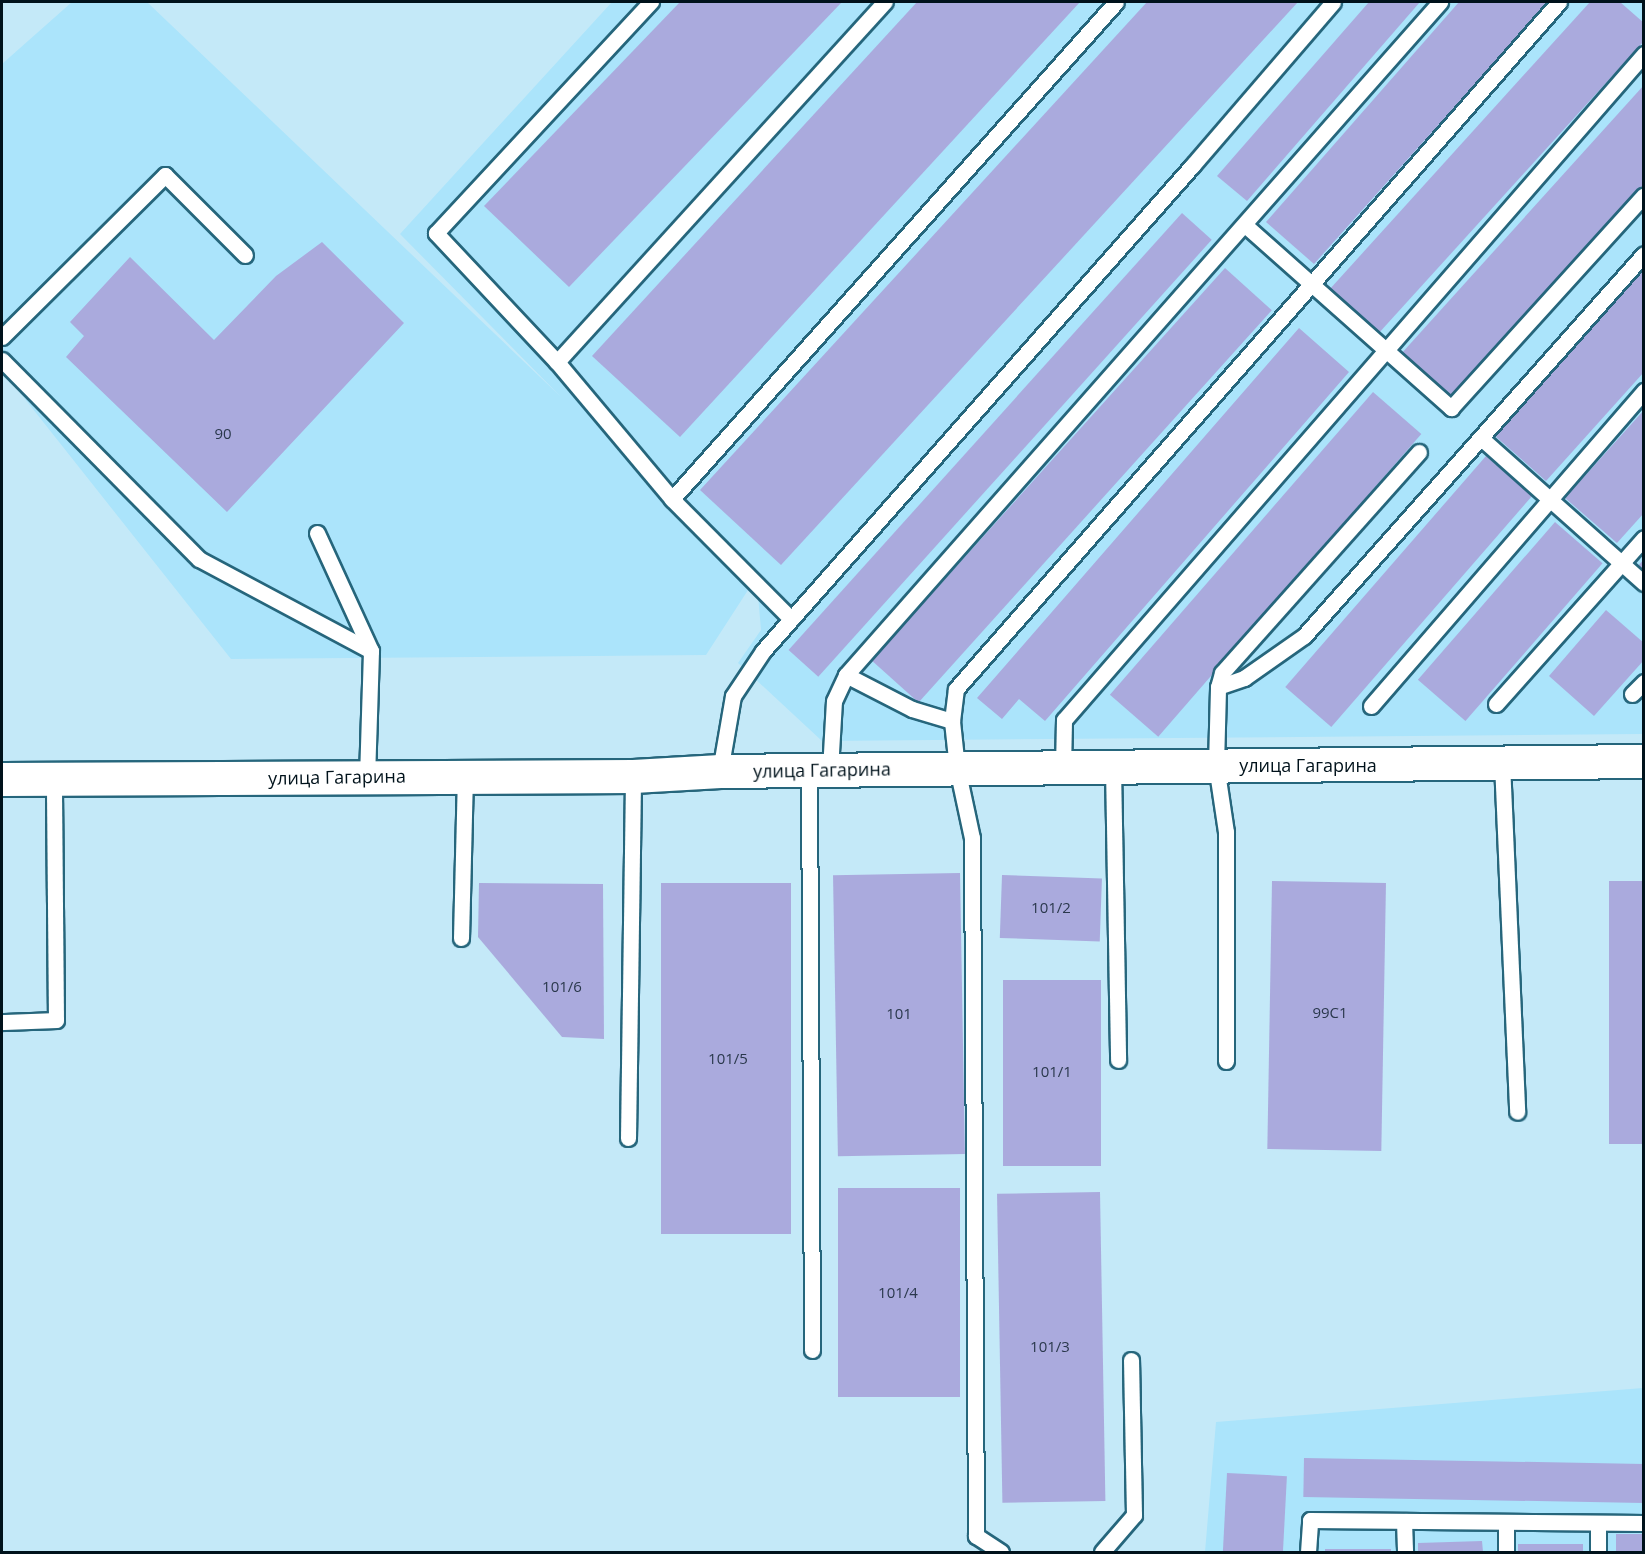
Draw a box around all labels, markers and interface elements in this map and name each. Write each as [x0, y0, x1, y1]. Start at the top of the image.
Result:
house number: 90 [214, 425, 232, 443]
street label: улица Гагарина [1239, 754, 1377, 776]
street label: улица Гагарина [753, 758, 891, 782]
street label: улица Гагарина [268, 765, 406, 789]
house number: 101/2 [1031, 899, 1071, 917]
house number: 101/6 [542, 978, 582, 996]
house number: 99С1 [1312, 1004, 1348, 1022]
house number: 101 [886, 1005, 912, 1023]
house number: 101/5 [708, 1050, 748, 1068]
house number: 101/1 [1032, 1063, 1072, 1081]
house number: 101/4 [878, 1284, 918, 1302]
house number: 101/3 [1030, 1338, 1070, 1356]

